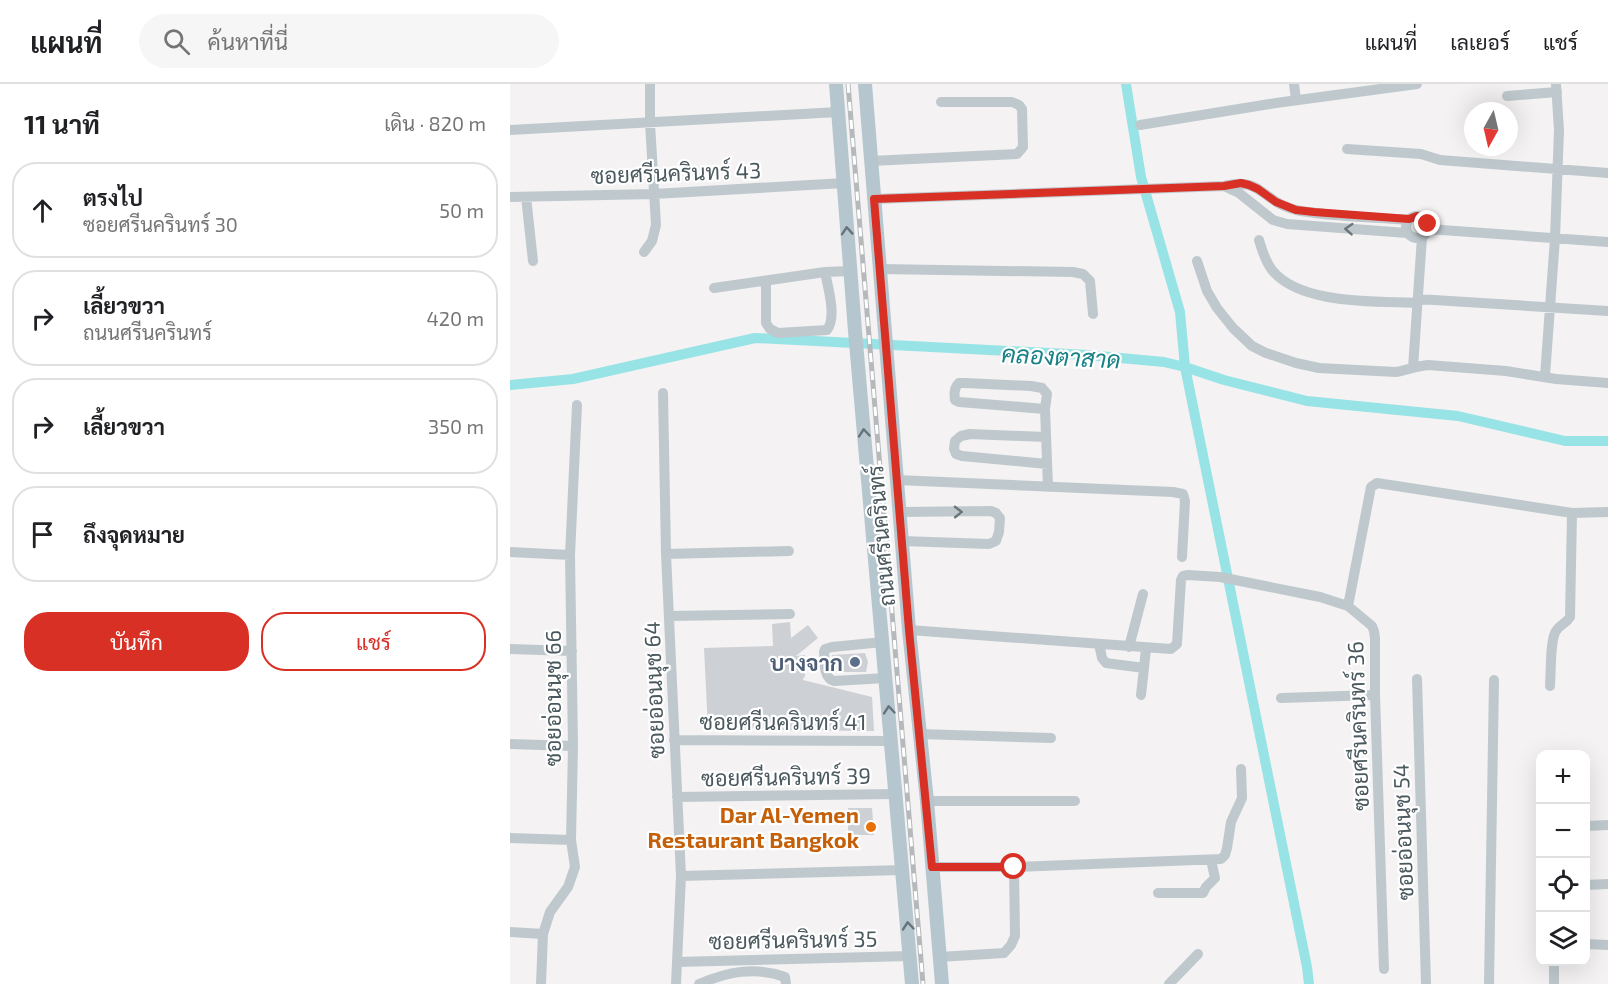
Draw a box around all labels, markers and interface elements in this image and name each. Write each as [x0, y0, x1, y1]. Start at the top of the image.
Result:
search box [139, 14, 559, 68]
text: แผนที่ [30, 25, 103, 59]
icon: search [160, 25, 193, 58]
text: ค้นหาที่นี่ [208, 28, 288, 54]
text: แผนที่ [1365, 29, 1417, 54]
text: เลเยอร์ [1450, 29, 1510, 54]
text: แชร์ [1543, 29, 1578, 54]
north arrow [1464, 102, 1518, 156]
text: 11 นาที [24, 108, 100, 139]
text: เดิน · 820 m [384, 111, 486, 135]
street label: ซอยศรีนครินทร์ 43 [590, 156, 762, 188]
text: ตรงไป [83, 184, 143, 210]
icon: ahead [26, 194, 59, 227]
text: 50 m [439, 198, 484, 222]
route end [1414, 210, 1440, 236]
text: ซอยศรีนครินทร์ 30 [83, 212, 238, 236]
one-way arrow [1344, 223, 1353, 236]
one-way arrow [841, 226, 854, 235]
text: เลี้ยวขวา [83, 292, 165, 318]
icon: right [26, 302, 59, 335]
text: 420 m [426, 306, 484, 330]
text: ถนนศรีนครินทร์ [83, 320, 212, 344]
water label: คลองตาสาด [1001, 338, 1121, 374]
icon: right [26, 410, 59, 443]
text: เลี้ยวขวา [83, 413, 165, 439]
text: 350 m [428, 414, 484, 438]
one-way arrow [858, 428, 871, 437]
street label: ถนนศรีนครินทร์ [861, 464, 899, 608]
one-way arrow [954, 505, 963, 518]
icon: arrive [26, 518, 59, 551]
text: ถึงจุดหมาย [83, 521, 185, 547]
button: บันทึก [24, 612, 249, 671]
button: แชร์ [261, 612, 486, 671]
street label: ซอยอ่อนนุช 64 [638, 621, 672, 759]
street label: ซอยอ่อนนุช 66 [539, 630, 569, 766]
street label: ซอยศรีนครินทร์ 36 [1341, 641, 1373, 811]
place label: บางจาก [770, 649, 843, 675]
marker: บางจาก [848, 655, 862, 669]
one-way arrow [883, 706, 896, 715]
street label: ซอยศรีนครินทร์ 41 [699, 708, 867, 734]
map controls [1536, 750, 1590, 966]
button: + [1536, 750, 1590, 804]
street label: ซอยศรีนครินทร์ 39 [701, 762, 871, 790]
street label: ซอยอ่อนนุช 54 [1387, 763, 1421, 901]
place label: Dar Al-Yemen Restaurant Bangkok [648, 801, 860, 852]
button: − [1536, 804, 1590, 858]
marker: Dar Al-Yemen Restaurant Bangkok [864, 820, 878, 834]
route start [1000, 853, 1026, 879]
button: locate [1536, 858, 1590, 912]
button: layers [1536, 912, 1590, 966]
one-way arrow [901, 921, 914, 930]
street label: ซอยศรีนครินทร์ 35 [708, 925, 878, 953]

